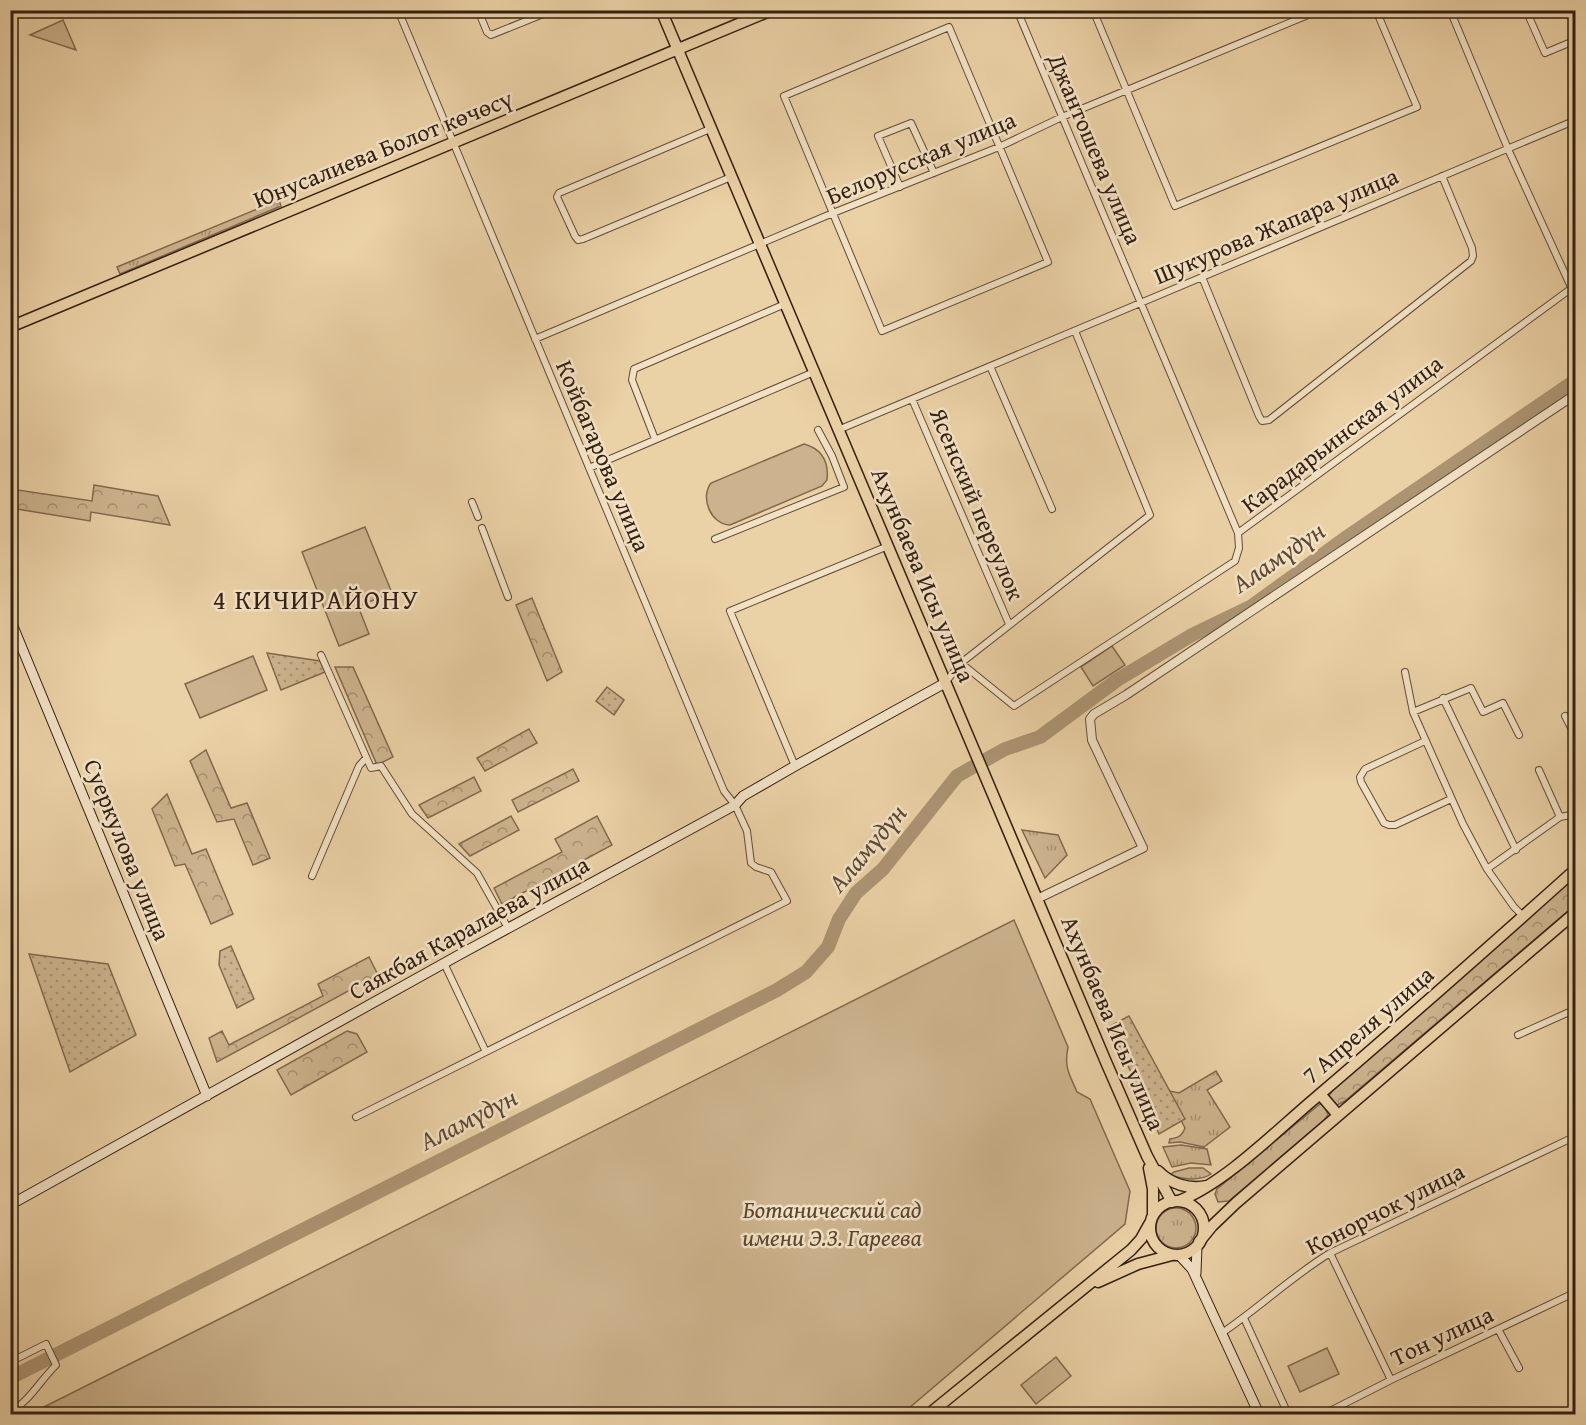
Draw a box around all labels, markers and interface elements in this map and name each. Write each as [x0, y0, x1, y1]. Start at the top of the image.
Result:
street label: Джантошева улица [1039, 47, 1152, 250]
street label: Юнусалиева Болот көчөсү [248, 80, 518, 217]
street label: Белорусская улица [821, 102, 1022, 213]
street label: Шукурова Жапара улица [1148, 158, 1404, 293]
street label: Карадарьинская улица [1234, 346, 1450, 521]
street label: Койбагарова улица [547, 355, 660, 557]
street label: Ясенский переулок [921, 401, 1034, 606]
street label: Ахунбаева Исы улица [862, 462, 985, 688]
water label: Аламүдүн [1222, 511, 1332, 603]
district label: 4 КИЧИРАЙОНУ [213, 579, 419, 619]
street label: Суеркулова улица [75, 754, 180, 946]
water label: Аламүдүн [817, 795, 915, 901]
street label: Саякбая Каралаева улица [342, 847, 596, 1008]
street label: Ахунбаева Исы улица [1052, 910, 1175, 1136]
street label: 7 Апреля улица [1294, 957, 1442, 1092]
water label: Аламүдүн [411, 1077, 524, 1160]
street label: Конорчок улица [1299, 1153, 1471, 1264]
park label: Ботанический сад имени Э.З. Гареева [742, 1192, 922, 1255]
street label: Тон улица [1385, 1296, 1499, 1375]

